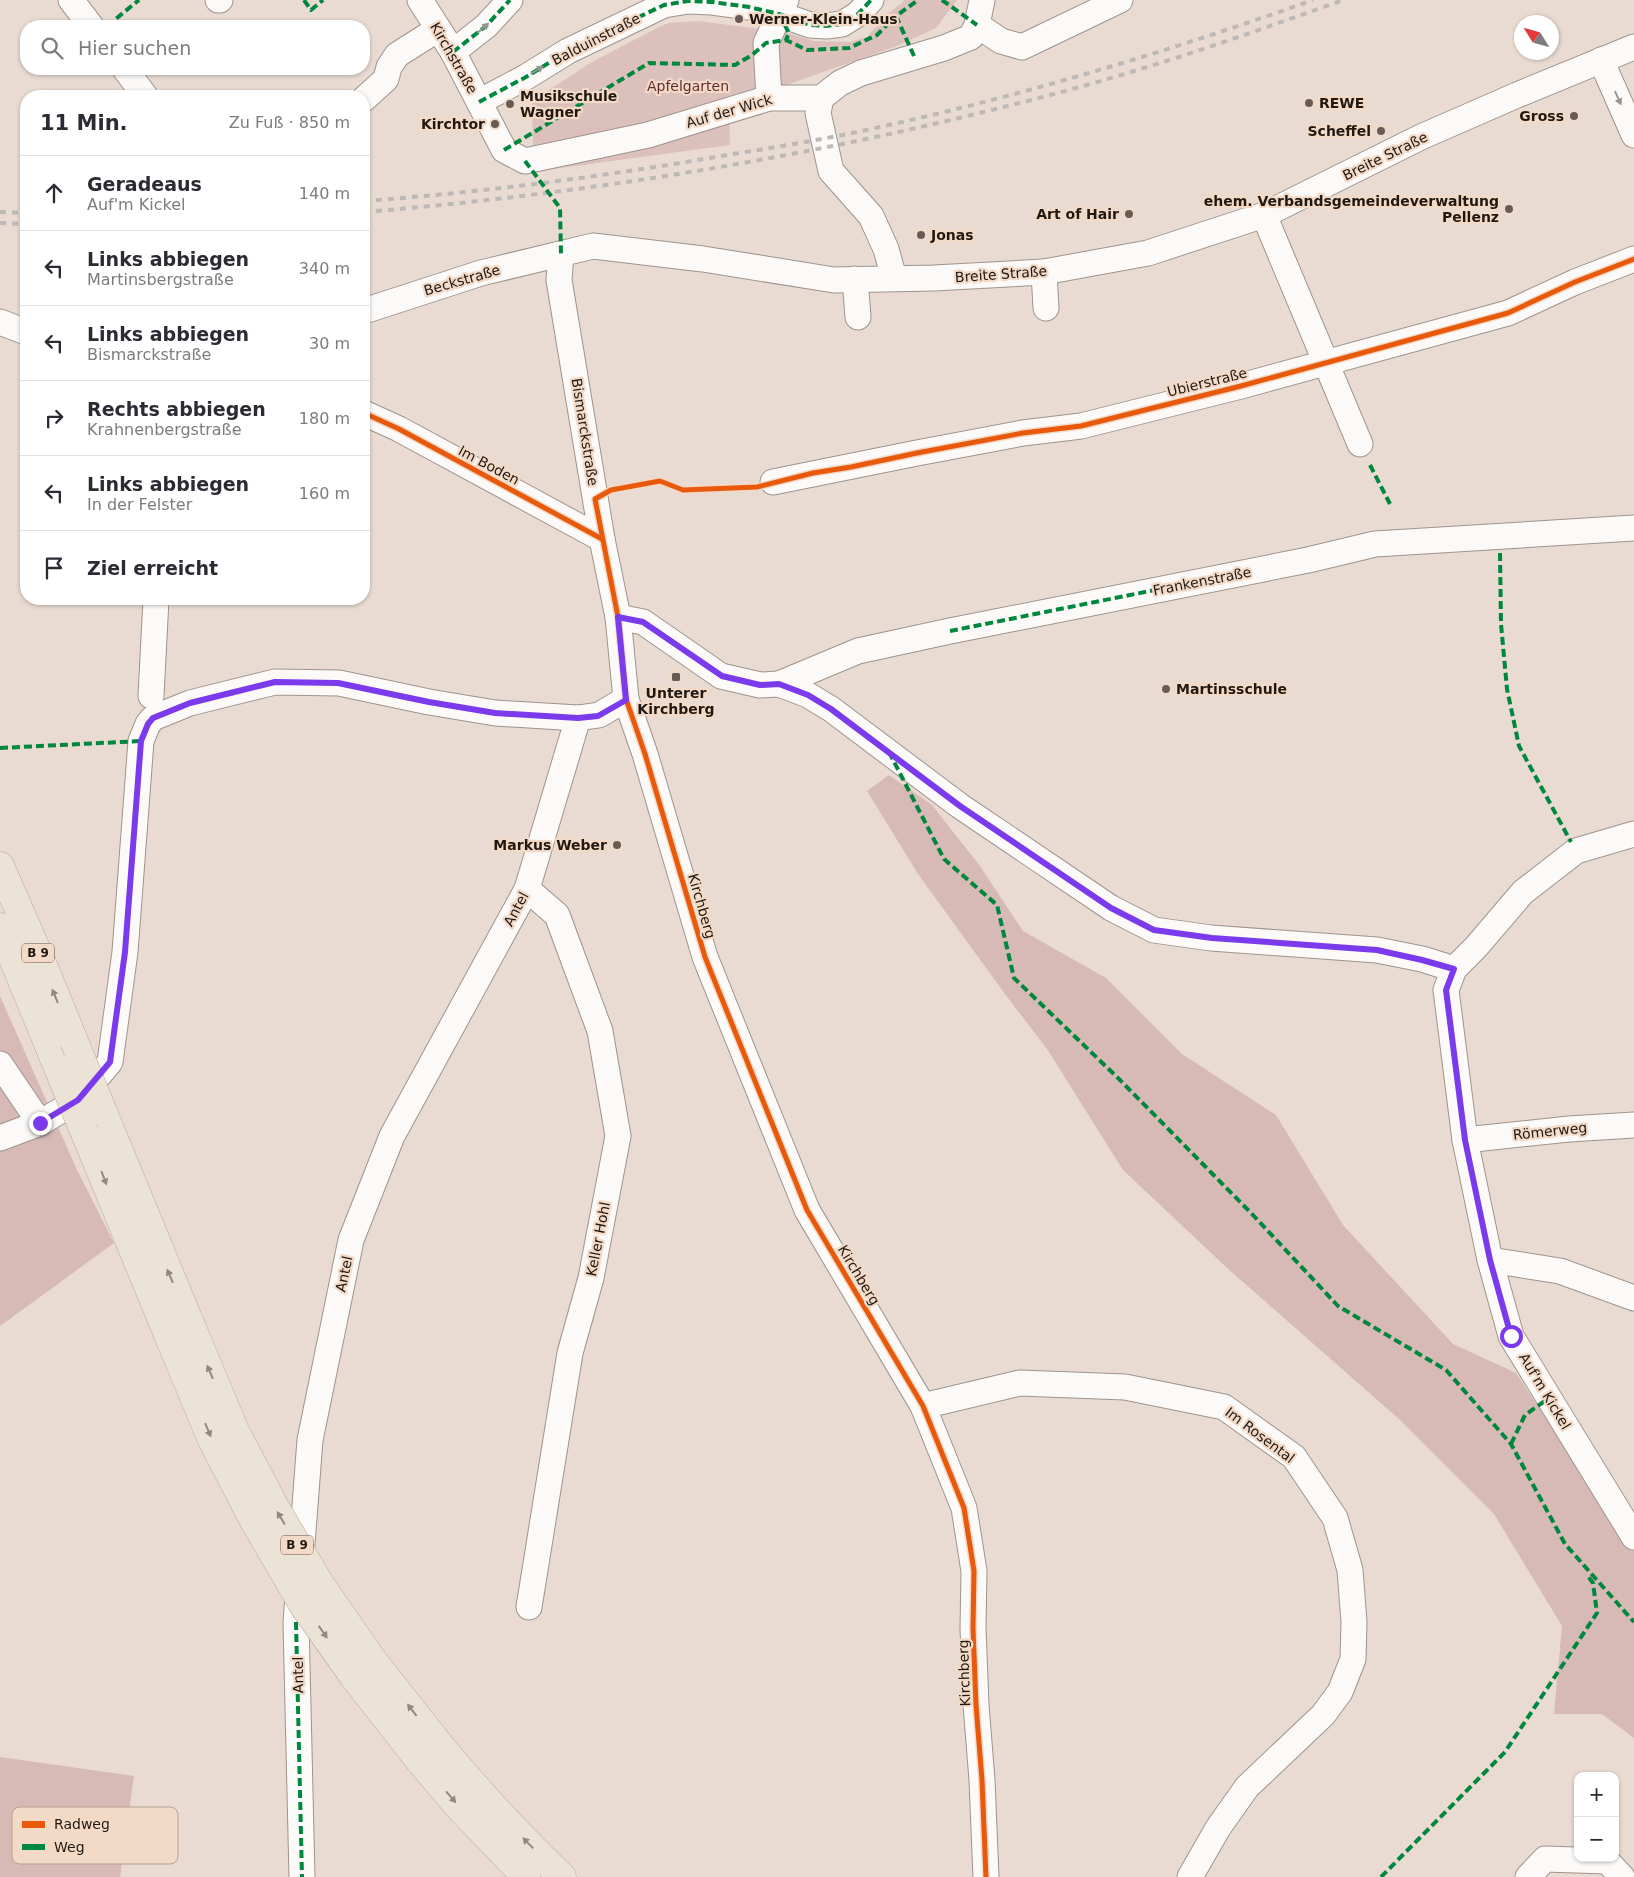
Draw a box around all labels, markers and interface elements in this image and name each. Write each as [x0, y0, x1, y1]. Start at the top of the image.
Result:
street label: Balduinstraße [549, 10, 643, 68]
place label: Werner-Klein-Haus [749, 11, 898, 27]
marker: Werner-Klein-Haus [733, 13, 745, 25]
north arrow [1514, 15, 1559, 60]
search box [20, 20, 370, 75]
street label: Kirchstraße [427, 20, 481, 96]
one-way arrow [476, 22, 489, 33]
icon: search [38, 34, 66, 62]
text: Hier suchen [78, 37, 191, 59]
one-way arrow [531, 66, 544, 75]
park label: Apfelgarten [647, 78, 729, 94]
place label: Musikschule Wagner [520, 88, 617, 120]
one-way arrow [1614, 90, 1622, 105]
street label: Auf der Wick [684, 91, 775, 131]
place label: REWE [1319, 95, 1364, 111]
marker: REWE [1303, 97, 1315, 109]
marker: Musikschule Wagner [504, 98, 516, 110]
place label: Gross [1519, 108, 1564, 124]
marker: Gross [1568, 110, 1580, 122]
text: 11 Min. [40, 111, 128, 135]
text: Zu Fuß · 850 m [229, 113, 350, 132]
place label: Kirchtor [421, 116, 485, 132]
marker: Kirchtor [489, 118, 501, 130]
place label: Scheffel [1308, 123, 1371, 139]
marker: Scheffel [1375, 125, 1387, 137]
street label: Breite Straße [1340, 129, 1430, 183]
text: Geradeaus [87, 173, 202, 195]
icon: ahead [40, 179, 68, 207]
text: 140 m [299, 184, 350, 203]
place label: ehem. Verbandsgemeindeverwaltung Pellenz [1204, 193, 1499, 225]
text: Auf'm Kickel [87, 195, 186, 214]
marker: ehem. Verbandsgemeindeverwaltung Pellenz [1503, 203, 1515, 215]
place label: Art of Hair [1036, 206, 1119, 222]
marker: Art of Hair [1123, 208, 1135, 220]
place label: Jonas [930, 227, 974, 243]
marker: Jonas [915, 229, 927, 241]
text: Links abbiegen [87, 248, 249, 270]
icon: left [40, 254, 68, 282]
text: 340 m [299, 259, 350, 278]
street label: Beckstraße [422, 261, 502, 299]
street label: Breite Straße [954, 263, 1048, 285]
text: Martinsbergstraße [87, 270, 234, 289]
text: Links abbiegen [87, 323, 249, 345]
icon: left [40, 329, 68, 357]
text: 30 m [309, 334, 350, 353]
text: Bismarckstraße [87, 345, 211, 364]
street label: Ubierstraße [1165, 364, 1249, 400]
street label: Bismarckstraße [569, 377, 601, 487]
text: Rechts abbiegen [87, 398, 266, 420]
icon: right [40, 404, 68, 432]
text: 180 m [299, 409, 350, 428]
text: Krahnenbergstraße [87, 420, 242, 439]
street label: Im Boden [456, 442, 522, 488]
text: Links abbiegen [87, 473, 249, 495]
icon: left [40, 479, 68, 507]
text: 160 m [299, 484, 350, 503]
text: In der Felster [87, 495, 192, 514]
icon: arrive [40, 554, 68, 582]
text: Ziel erreicht [87, 557, 218, 579]
street label: Frankenstraße [1151, 564, 1253, 598]
marker: Unterer Kirchberg [670, 671, 682, 683]
place label: Martinsschule [1176, 681, 1287, 697]
marker: Martinsschule [1160, 683, 1172, 695]
place label: Unterer Kirchberg [637, 685, 715, 717]
place label: Markus Weber [493, 837, 607, 853]
marker: Markus Weber [611, 839, 623, 851]
street label: Kirchberg [685, 872, 719, 940]
street label: Antel [500, 889, 532, 929]
road number: B 9 [22, 944, 54, 962]
one-way arrow [51, 989, 59, 1003]
route end [29, 1112, 52, 1135]
street label: Römerweg [1512, 1119, 1588, 1143]
one-way arrow [101, 1171, 108, 1186]
street label: Keller Hohl [583, 1200, 613, 1278]
street label: Kirchberg [835, 1242, 883, 1308]
street label: Antel [332, 1255, 356, 1293]
one-way arrow [165, 1269, 173, 1283]
route start [1500, 1325, 1523, 1348]
street label: Auf'm Kickel [1516, 1350, 1574, 1432]
one-way arrow [206, 1365, 214, 1379]
street label: Im Rosental [1222, 1404, 1298, 1466]
one-way arrow [205, 1423, 213, 1437]
one-way arrow [277, 1511, 286, 1524]
road number: B 9 [281, 1536, 313, 1554]
one-way arrow [318, 1625, 328, 1639]
street label: Kirchberg [955, 1639, 973, 1707]
street label: Antel [290, 1657, 306, 1693]
one-way arrow [407, 1703, 417, 1716]
map controls [1574, 1772, 1619, 1862]
button: + [1574, 1772, 1619, 1817]
one-way arrow [445, 1791, 456, 1804]
legend [12, 1807, 178, 1864]
text: Radweg [54, 1816, 110, 1832]
button: − [1574, 1817, 1619, 1862]
one-way arrow [522, 1837, 534, 1849]
text: Weg [54, 1839, 85, 1855]

